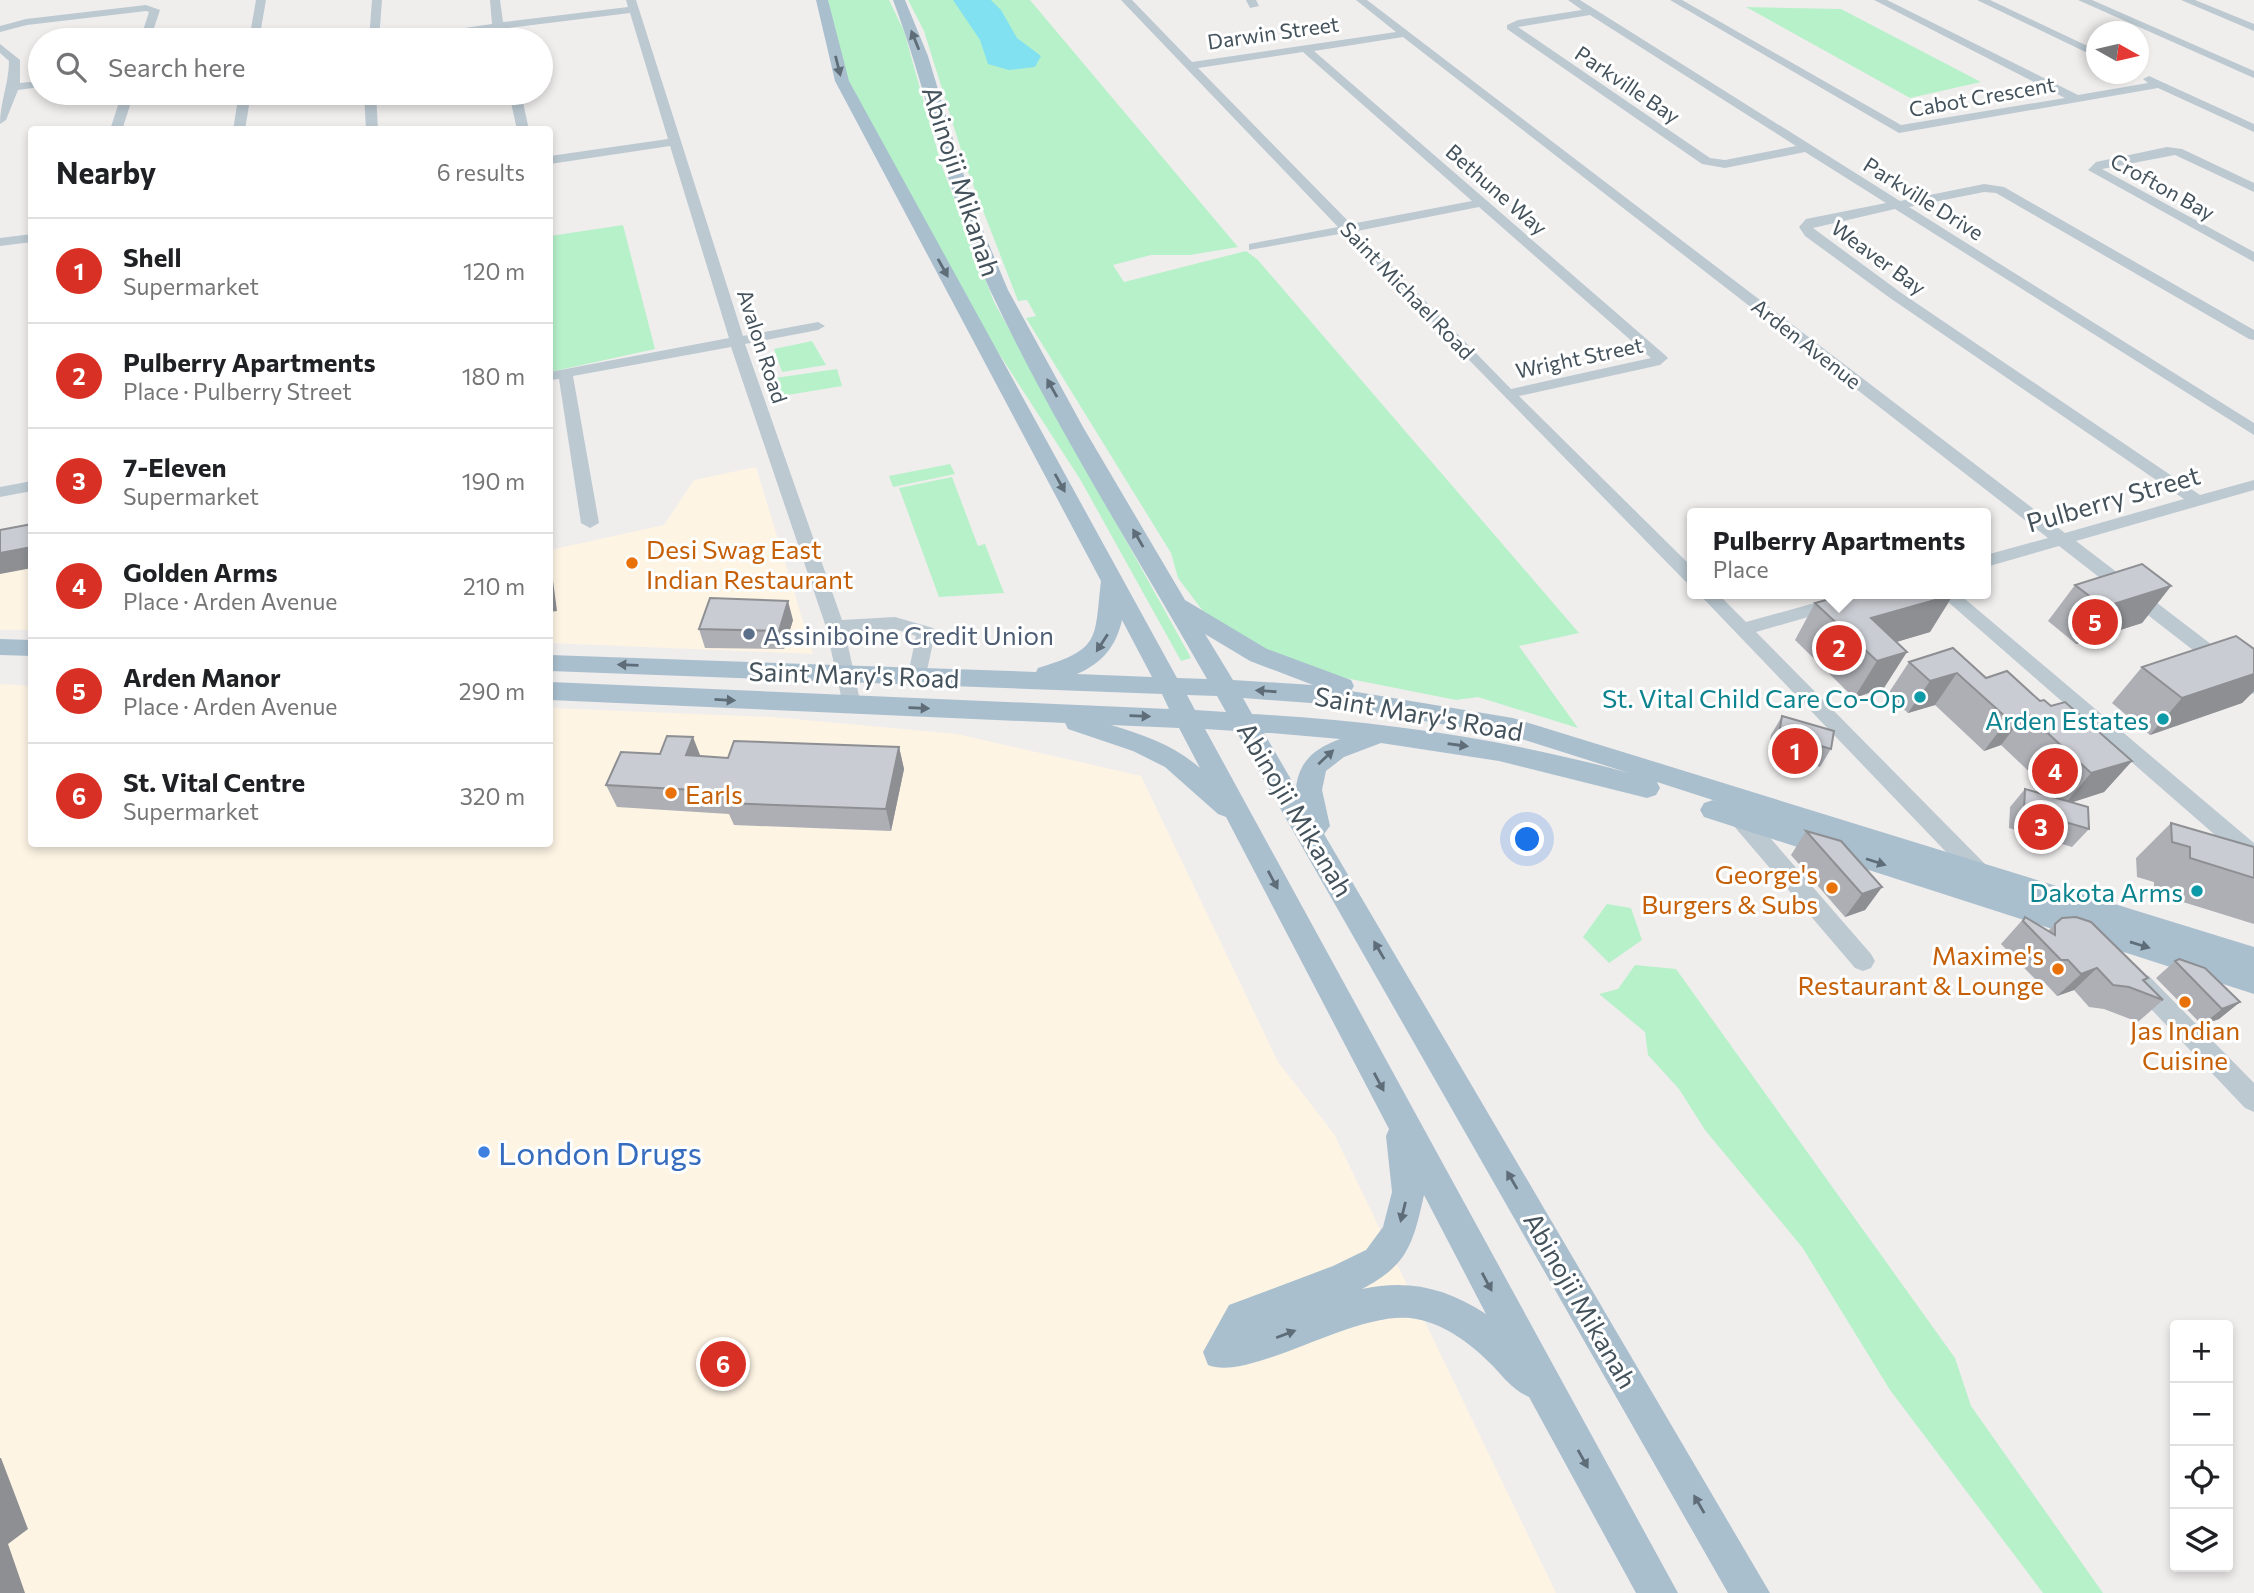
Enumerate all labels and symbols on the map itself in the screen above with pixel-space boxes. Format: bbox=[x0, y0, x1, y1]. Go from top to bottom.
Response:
street label: Darwin Street bbox=[1206, 10, 1340, 54]
north arrow bbox=[2086, 21, 2149, 84]
one-way arrow bbox=[910, 30, 921, 51]
street label: Parkville Bay bbox=[1571, 40, 1685, 128]
one-way arrow bbox=[833, 55, 844, 77]
street label: Cabot Crescent bbox=[1907, 71, 2057, 121]
street label: Abinojii Mikanah bbox=[917, 82, 1007, 280]
street label: Bethune Way bbox=[1441, 138, 1553, 240]
street label: Crofton Bay bbox=[2106, 147, 2220, 225]
street label: Parkville Drive bbox=[1859, 151, 1989, 245]
street label: Weaver Bay bbox=[1827, 214, 1931, 300]
street label: Saint Michael Road bbox=[1336, 216, 1480, 364]
one-way arrow bbox=[937, 258, 949, 277]
street label: Avalon Road bbox=[733, 286, 793, 406]
street label: Arden Avenue bbox=[1747, 293, 1867, 393]
street label: Wright Street bbox=[1513, 331, 1645, 383]
one-way arrow bbox=[1046, 377, 1058, 397]
street label: Pulberry Street bbox=[2023, 458, 2203, 538]
one-way arrow bbox=[1054, 473, 1066, 493]
one-way arrow bbox=[1132, 528, 1144, 547]
place label: Desi Swag East Indian Restaurant bbox=[646, 533, 853, 594]
marker: Desi Swag East Indian Restaurant bbox=[624, 555, 640, 571]
pin: 5 bbox=[2072, 596, 2118, 648]
place label: Assiniboine Credit Union bbox=[763, 619, 1054, 650]
pin: 2 bbox=[1816, 622, 1862, 674]
marker: Assiniboine Credit Union bbox=[741, 626, 757, 642]
one-way arrow bbox=[1096, 633, 1109, 652]
street label: Saint Mary's Road bbox=[748, 655, 960, 693]
one-way arrow bbox=[617, 660, 639, 671]
street label: Saint Mary's Road bbox=[1312, 679, 1526, 747]
place label: St. Vital Child Care Co-Op bbox=[1602, 682, 1906, 713]
one-way arrow bbox=[1255, 685, 1277, 696]
marker: St. Vital Child Care Co-Op bbox=[1912, 689, 1928, 705]
one-way arrow bbox=[714, 694, 736, 705]
one-way arrow bbox=[908, 703, 930, 714]
place label: Arden Estates bbox=[1985, 704, 2149, 735]
one-way arrow bbox=[1129, 711, 1151, 722]
marker: Arden Estates bbox=[2155, 711, 2171, 727]
street label: Abinojii Mikanah bbox=[1232, 716, 1360, 902]
pin: 1 bbox=[1772, 725, 1818, 777]
one-way arrow bbox=[1447, 740, 1469, 751]
pin: 4 bbox=[2032, 745, 2078, 797]
one-way arrow bbox=[1317, 749, 1334, 766]
place label: Earls bbox=[685, 778, 743, 809]
marker: Earls bbox=[663, 785, 679, 801]
pin: 3 bbox=[2018, 801, 2064, 853]
your location bbox=[1510, 822, 1544, 856]
one-way arrow bbox=[1866, 857, 1887, 867]
place label: George's Burgers & Subs bbox=[1641, 858, 1818, 919]
one-way arrow bbox=[1268, 870, 1279, 890]
place label: Dakota Arms bbox=[2029, 876, 2183, 907]
marker: George's Burgers & Subs bbox=[1824, 880, 1840, 896]
marker: Dakota Arms bbox=[2189, 883, 2205, 899]
place label: Maxime's Restaurant & Lounge bbox=[1797, 939, 2044, 1000]
one-way arrow bbox=[1373, 941, 1386, 960]
one-way arrow bbox=[2129, 941, 2150, 951]
marker: Maxime's Restaurant & Lounge bbox=[2050, 961, 2066, 977]
marker: Jas Indian Cuisine bbox=[2177, 994, 2193, 1010]
place label: Jas Indian Cuisine bbox=[2130, 1014, 2240, 1075]
one-way arrow bbox=[1373, 1072, 1385, 1092]
place label: London Drugs bbox=[498, 1132, 702, 1172]
marker: London Drugs bbox=[476, 1144, 492, 1160]
one-way arrow bbox=[1506, 1170, 1518, 1189]
one-way arrow bbox=[1397, 1202, 1408, 1224]
street label: Abinojii Mikanah bbox=[1518, 1206, 1644, 1394]
one-way arrow bbox=[1481, 1272, 1493, 1292]
one-way arrow bbox=[1276, 1328, 1297, 1339]
pin: 6 bbox=[700, 1338, 746, 1390]
one-way arrow bbox=[1577, 1449, 1589, 1468]
one-way arrow bbox=[1693, 1495, 1705, 1514]

